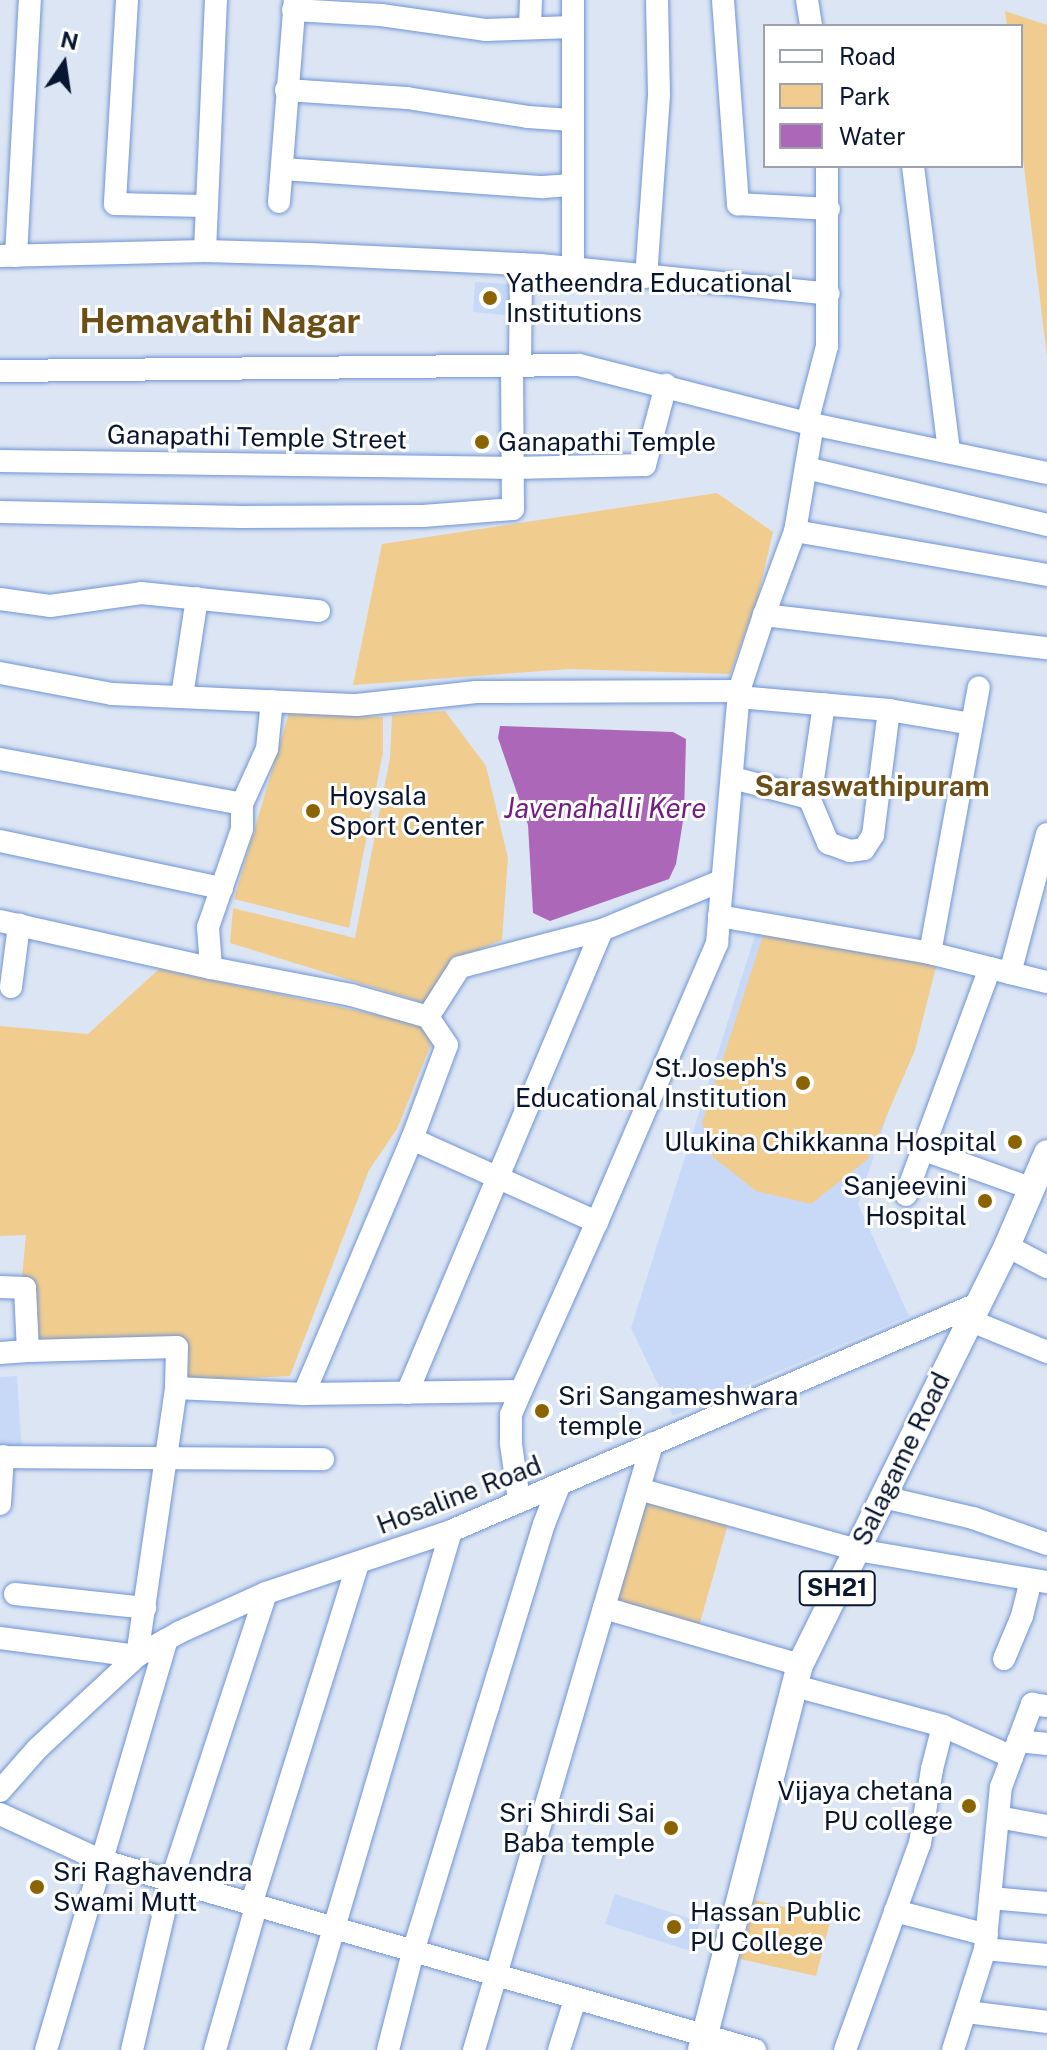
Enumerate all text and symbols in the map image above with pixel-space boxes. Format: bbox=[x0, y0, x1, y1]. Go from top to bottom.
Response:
north arrow bbox=[24, 24, 104, 104]
legend bbox=[763, 24, 1023, 168]
text: N bbox=[58, 26, 81, 55]
text: Road bbox=[839, 42, 896, 70]
text: Park bbox=[839, 82, 890, 110]
text: Water bbox=[839, 122, 906, 150]
place label: Yatheendra Educational Institutions bbox=[506, 267, 792, 328]
marker: Yatheendra Educational Institutions bbox=[481, 289, 499, 307]
district label: Hemavathi Nagar bbox=[80, 302, 360, 342]
street label: Ganapathi Temple Street bbox=[107, 419, 407, 455]
place label: Ganapathi Temple bbox=[498, 426, 716, 458]
marker: Ganapathi Temple bbox=[473, 433, 491, 451]
district label: Saraswathipuram bbox=[754, 769, 990, 803]
place label: Hoysala Sport Center bbox=[329, 780, 485, 842]
water label: Javenahalli Kere bbox=[504, 791, 706, 825]
marker: Hoysala Sport Center bbox=[304, 802, 322, 820]
place label: St.Joseph's Educational Institution bbox=[515, 1052, 787, 1114]
marker: St.Joseph's Educational Institution bbox=[794, 1074, 812, 1092]
place label: Ulukina Chikkanna Hospital bbox=[664, 1126, 997, 1158]
marker: Ulukina Chikkanna Hospital bbox=[1004, 1131, 1026, 1153]
place label: Sanjeevini Hospital bbox=[843, 1170, 967, 1232]
marker: Sanjeevini Hospital bbox=[974, 1190, 996, 1212]
street label: Salagame Road bbox=[846, 1367, 956, 1551]
place label: Sri Sangameshwara temple bbox=[558, 1380, 798, 1442]
marker: Sri Sangameshwara temple bbox=[533, 1402, 551, 1420]
street label: Hosaline Road bbox=[372, 1449, 546, 1541]
road number: SH21 bbox=[797, 1568, 877, 1608]
place label: Vijaya chetana PU college bbox=[777, 1775, 953, 1836]
place label: Sri Shirdi Sai Baba temple bbox=[499, 1797, 655, 1858]
marker: Vijaya chetana PU college bbox=[960, 1797, 978, 1815]
marker: Sri Shirdi Sai Baba temple bbox=[662, 1819, 680, 1837]
place label: Sri Raghavendra Swami Mutt bbox=[53, 1856, 252, 1918]
marker: Sri Raghavendra Swami Mutt bbox=[28, 1878, 46, 1896]
place label: Hassan Public PU College bbox=[690, 1896, 862, 1958]
marker: Hassan Public PU College bbox=[665, 1918, 683, 1936]

